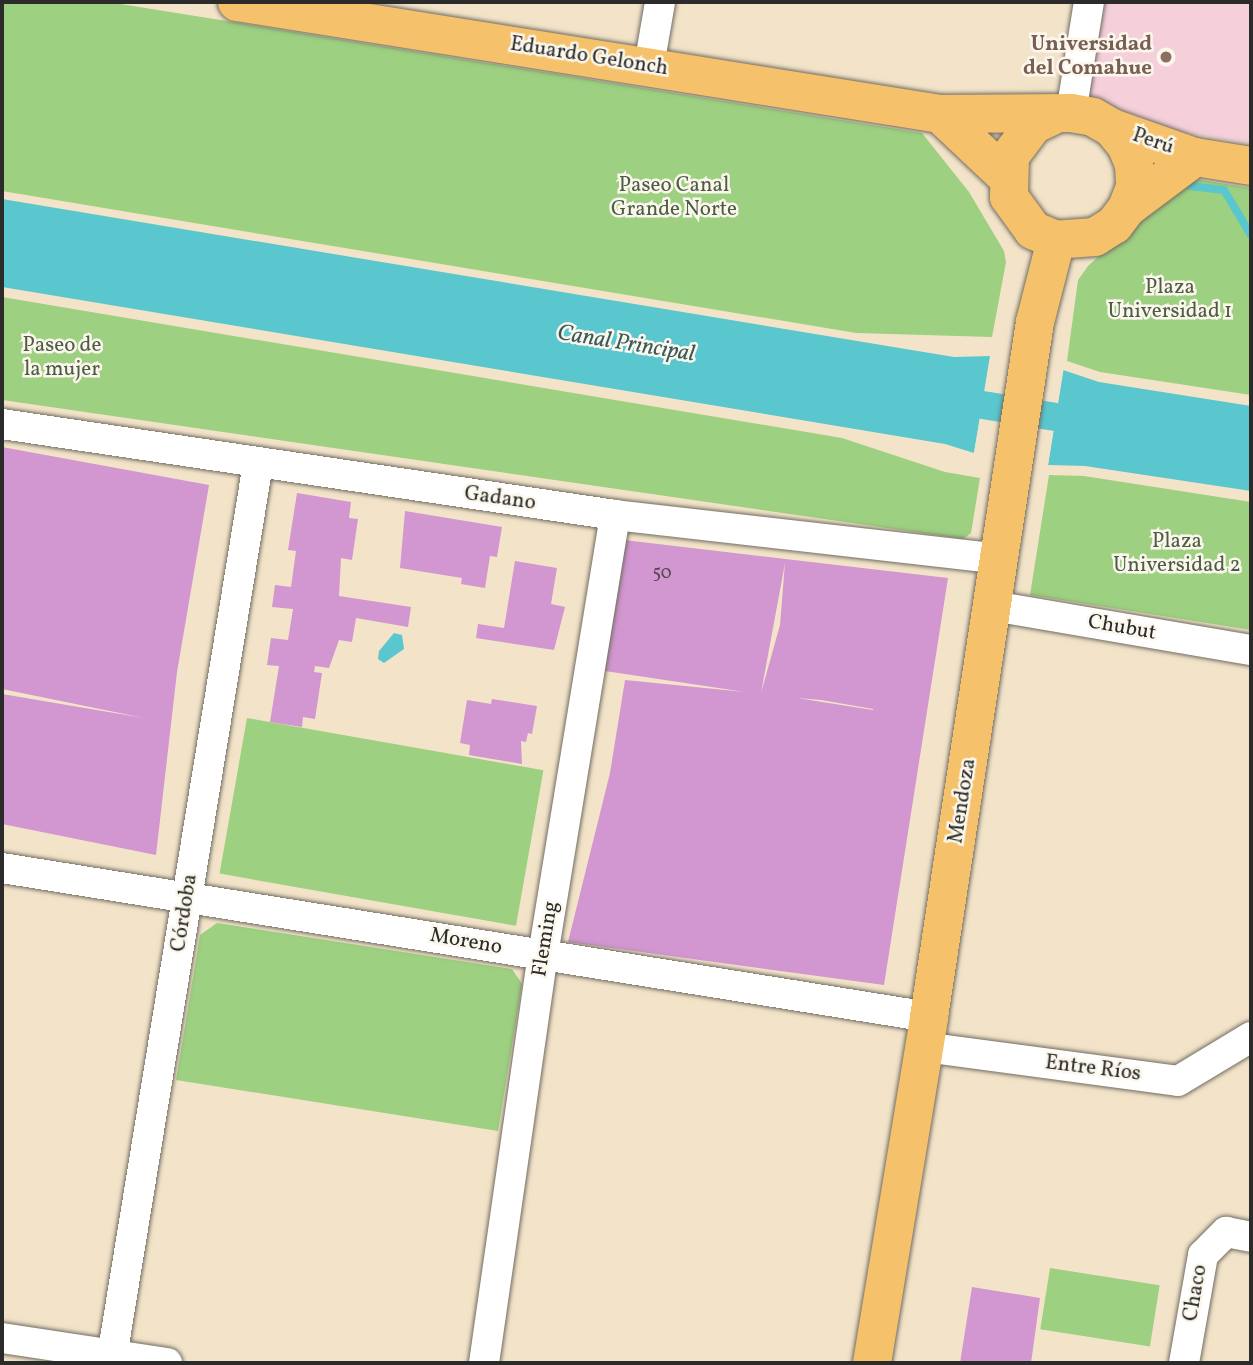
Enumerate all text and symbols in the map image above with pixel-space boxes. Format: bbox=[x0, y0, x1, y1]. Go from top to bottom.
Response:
street label: Eduardo Gelonch bbox=[508, 32, 670, 82]
place label: Universidad del Comahue bbox=[1023, 32, 1152, 82]
marker: Universidad del Comahue bbox=[1158, 49, 1174, 65]
street label: Perú bbox=[1129, 123, 1177, 161]
park label: Paseo Canal Grande Norte bbox=[611, 173, 737, 223]
park label: Plaza Universidad 1 bbox=[1108, 275, 1232, 325]
water label: Canal Principal bbox=[555, 320, 697, 368]
park label: Paseo de la mujer bbox=[23, 333, 101, 383]
street label: Gadano bbox=[463, 482, 537, 516]
park label: Plaza Universidad 2 bbox=[1113, 529, 1241, 579]
house number: 50 bbox=[652, 563, 672, 585]
street label: Chubut bbox=[1086, 610, 1158, 646]
street label: Mendoza bbox=[944, 757, 982, 845]
street label: Córdoba bbox=[166, 872, 204, 954]
street label: Fleming bbox=[528, 899, 564, 979]
street label: Moreno bbox=[428, 923, 504, 961]
street label: Entre Ríos bbox=[1044, 1051, 1142, 1087]
street label: Chaco bbox=[1179, 1263, 1213, 1323]

